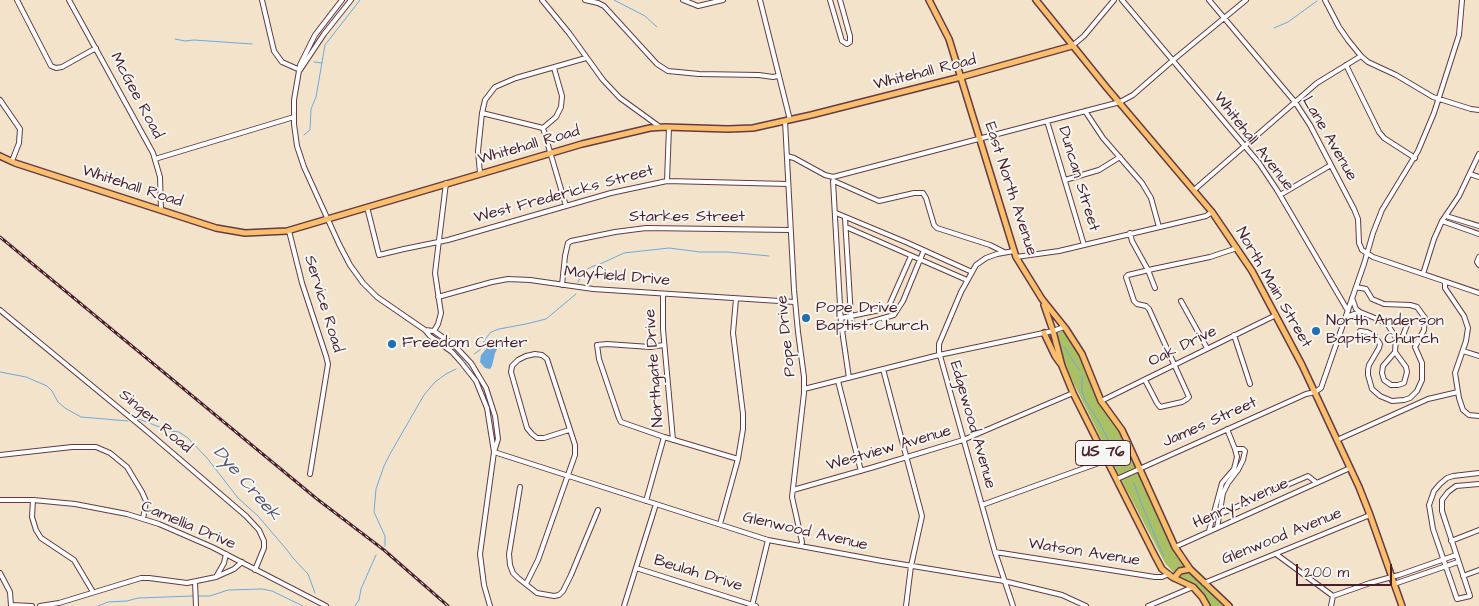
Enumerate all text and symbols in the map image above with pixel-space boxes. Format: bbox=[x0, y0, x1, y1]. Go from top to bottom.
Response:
street label: McGee Road bbox=[105, 50, 167, 142]
street label: Whitehall Road bbox=[872, 51, 978, 95]
street label: Whitehall Avenue bbox=[1208, 89, 1298, 195]
street label: Lane Avenue bbox=[1297, 93, 1361, 185]
street label: East North Avenue bbox=[979, 120, 1041, 258]
street label: Whitehall Road bbox=[476, 122, 582, 170]
street label: Duncan Street bbox=[1053, 124, 1103, 234]
street label: Whitehall Road bbox=[79, 162, 185, 212]
street label: West Fredericks Street bbox=[472, 162, 656, 228]
street label: Starkes Street bbox=[629, 208, 745, 228]
street label: North Main Street bbox=[1231, 224, 1315, 352]
street label: Service Road bbox=[299, 253, 347, 355]
street label: Mayfield Drive bbox=[563, 263, 671, 291]
street label: Pope Drive bbox=[773, 294, 801, 378]
place label: Pope Drive Baptist Church bbox=[816, 299, 928, 337]
street label: Northgate Drive bbox=[641, 308, 669, 428]
marker: Pope Drive Baptist Church bbox=[800, 312, 812, 324]
place label: North Anderson Baptist Church bbox=[1326, 312, 1444, 350]
street label: Oak Drive bbox=[1146, 322, 1220, 372]
marker: North Anderson Baptist Church bbox=[1310, 325, 1322, 337]
place label: Freedom Center bbox=[402, 334, 527, 354]
marker: Freedom Center bbox=[386, 338, 398, 350]
street label: Edgewood Avenue bbox=[945, 359, 999, 491]
street label: Singer Road bbox=[115, 386, 195, 458]
street label: James Street bbox=[1160, 394, 1260, 452]
street label: Westview Avenue bbox=[824, 422, 954, 476]
road number: US 76 bbox=[1076, 440, 1130, 466]
water label: Dye Creek bbox=[208, 442, 284, 526]
street label: Henry Avenue bbox=[1190, 474, 1292, 534]
street label: Camellia Drive bbox=[138, 497, 238, 555]
street label: Glenwood Avenue bbox=[1219, 504, 1345, 570]
street label: Glenwood Avenue bbox=[741, 508, 869, 556]
street label: Watson Avenue bbox=[1027, 535, 1141, 571]
street label: Beulah Drive bbox=[651, 551, 745, 597]
scale bar bbox=[1299, 554, 1395, 586]
text: 200 m bbox=[1304, 562, 1349, 583]

